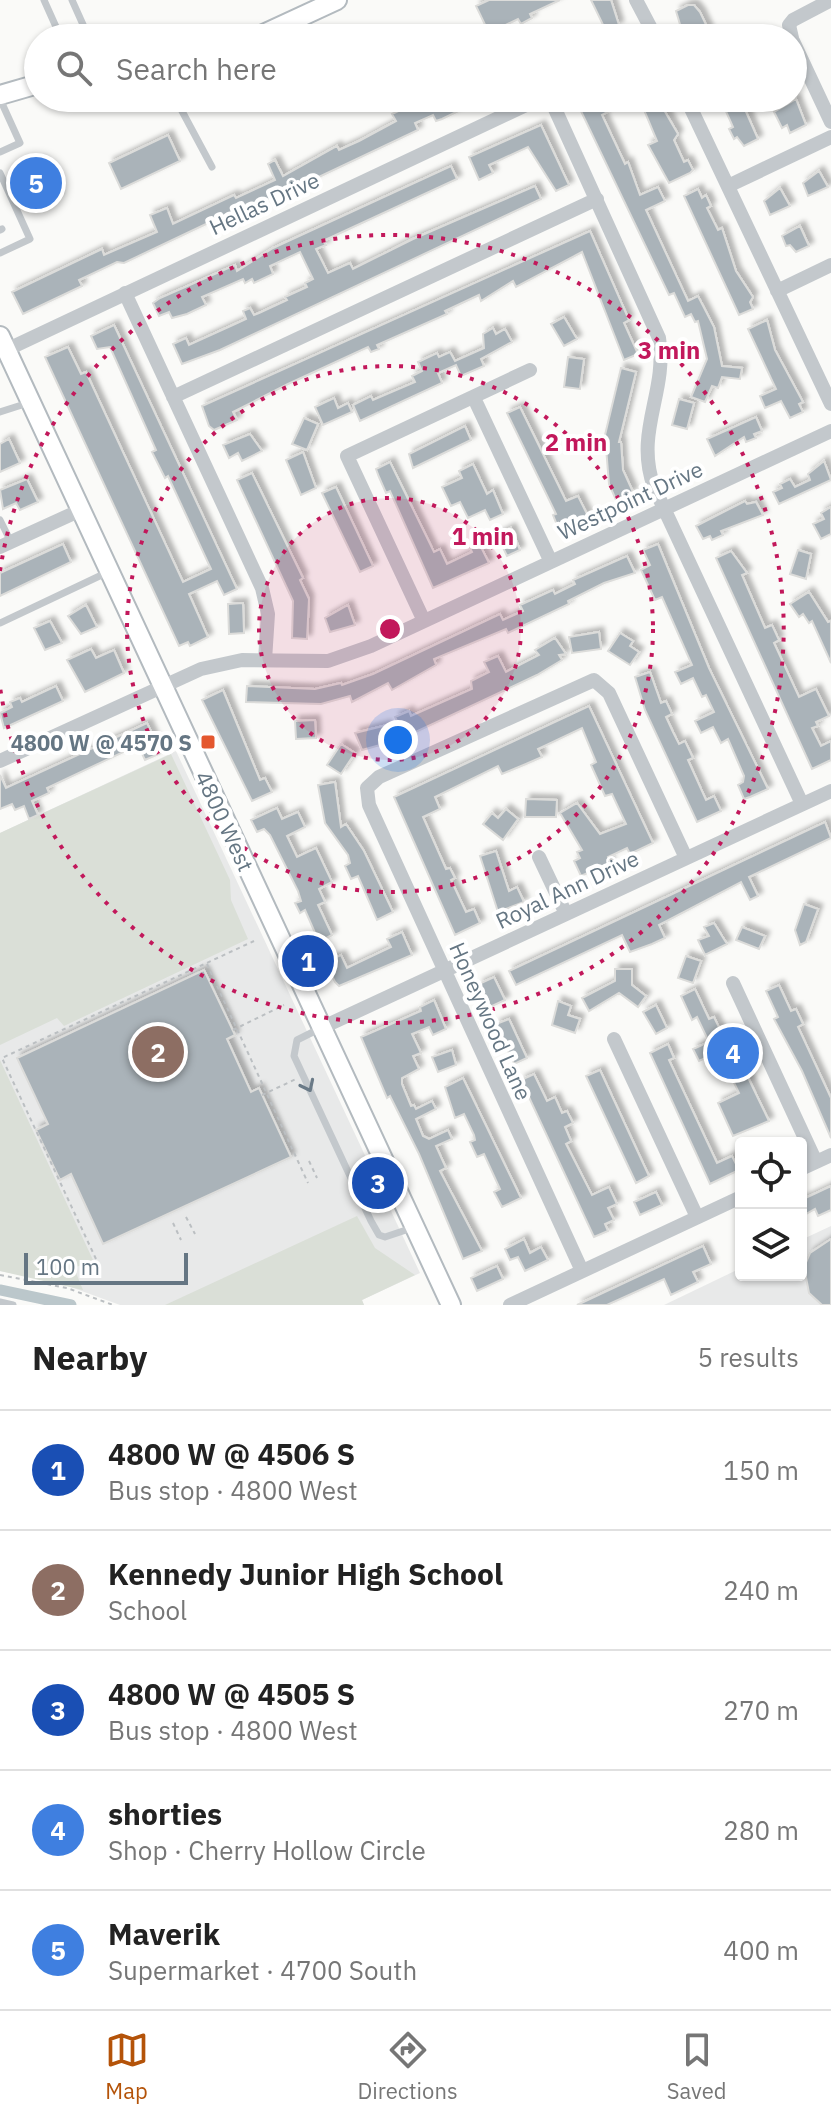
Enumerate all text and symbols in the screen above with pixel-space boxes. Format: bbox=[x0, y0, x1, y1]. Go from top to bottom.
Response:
search box bbox=[24, 24, 807, 112]
icon: search bbox=[52, 46, 96, 90]
text: Search here bbox=[116, 49, 277, 88]
pin: 5 bbox=[10, 153, 62, 213]
street label: Hellas Drive bbox=[204, 165, 324, 241]
text: 3 min bbox=[638, 334, 700, 366]
text: 2 min bbox=[545, 426, 607, 458]
street label: Westpoint Drive bbox=[553, 454, 707, 546]
text: 1 min bbox=[452, 520, 514, 552]
centre of rings bbox=[376, 615, 404, 643]
your location bbox=[378, 720, 418, 760]
place label: 4800 W @ 4570 S bbox=[11, 728, 192, 757]
marker: 4800 W @ 4570 S bbox=[199, 733, 217, 751]
street label: 4800 West bbox=[189, 766, 261, 876]
street label: Royal Ann Drive bbox=[491, 843, 643, 935]
pin: 1 bbox=[282, 931, 334, 991]
street label: Honeywood Lane bbox=[443, 937, 539, 1105]
pin: 2 bbox=[132, 1022, 184, 1082]
pin: 4 bbox=[707, 1023, 759, 1083]
one-way arrow bbox=[298, 1078, 314, 1093]
map controls bbox=[735, 1137, 807, 1281]
button: locate bbox=[735, 1137, 807, 1209]
pin: 3 bbox=[352, 1153, 404, 1213]
button: layers bbox=[735, 1209, 807, 1281]
scale bar bbox=[24, 1249, 188, 1285]
text: 100 m bbox=[36, 1252, 100, 1281]
text: Nearby bbox=[32, 1335, 147, 1379]
text: 5 results bbox=[697, 1340, 799, 1374]
text: 4800 W @ 4506 S bbox=[108, 1434, 355, 1473]
text: 1 bbox=[50, 1453, 66, 1487]
text: 150 m bbox=[723, 1453, 799, 1487]
text: Bus stop · 4800 West bbox=[108, 1473, 358, 1507]
text: Kennedy Junior High School bbox=[108, 1554, 503, 1593]
text: 2 bbox=[50, 1573, 66, 1607]
text: 240 m bbox=[723, 1573, 799, 1607]
text: School bbox=[108, 1593, 187, 1627]
text: 4800 W @ 4505 S bbox=[108, 1674, 355, 1713]
text: 3 bbox=[50, 1693, 66, 1727]
text: 270 m bbox=[723, 1693, 799, 1727]
text: Bus stop · 4800 West bbox=[108, 1713, 358, 1747]
text: shorties bbox=[108, 1794, 222, 1833]
text: 4 bbox=[50, 1813, 66, 1847]
text: 280 m bbox=[723, 1813, 799, 1847]
text: Shop · Cherry Hollow Circle bbox=[108, 1833, 426, 1867]
text: Maverik bbox=[108, 1914, 220, 1953]
text: 5 bbox=[50, 1933, 66, 1967]
text: 400 m bbox=[723, 1933, 799, 1967]
text: Supermarket · 4700 South bbox=[108, 1953, 417, 1987]
tab: Map bbox=[105, 2028, 149, 2105]
tab: Directions bbox=[358, 2028, 458, 2105]
tab: Saved bbox=[667, 2028, 726, 2105]

